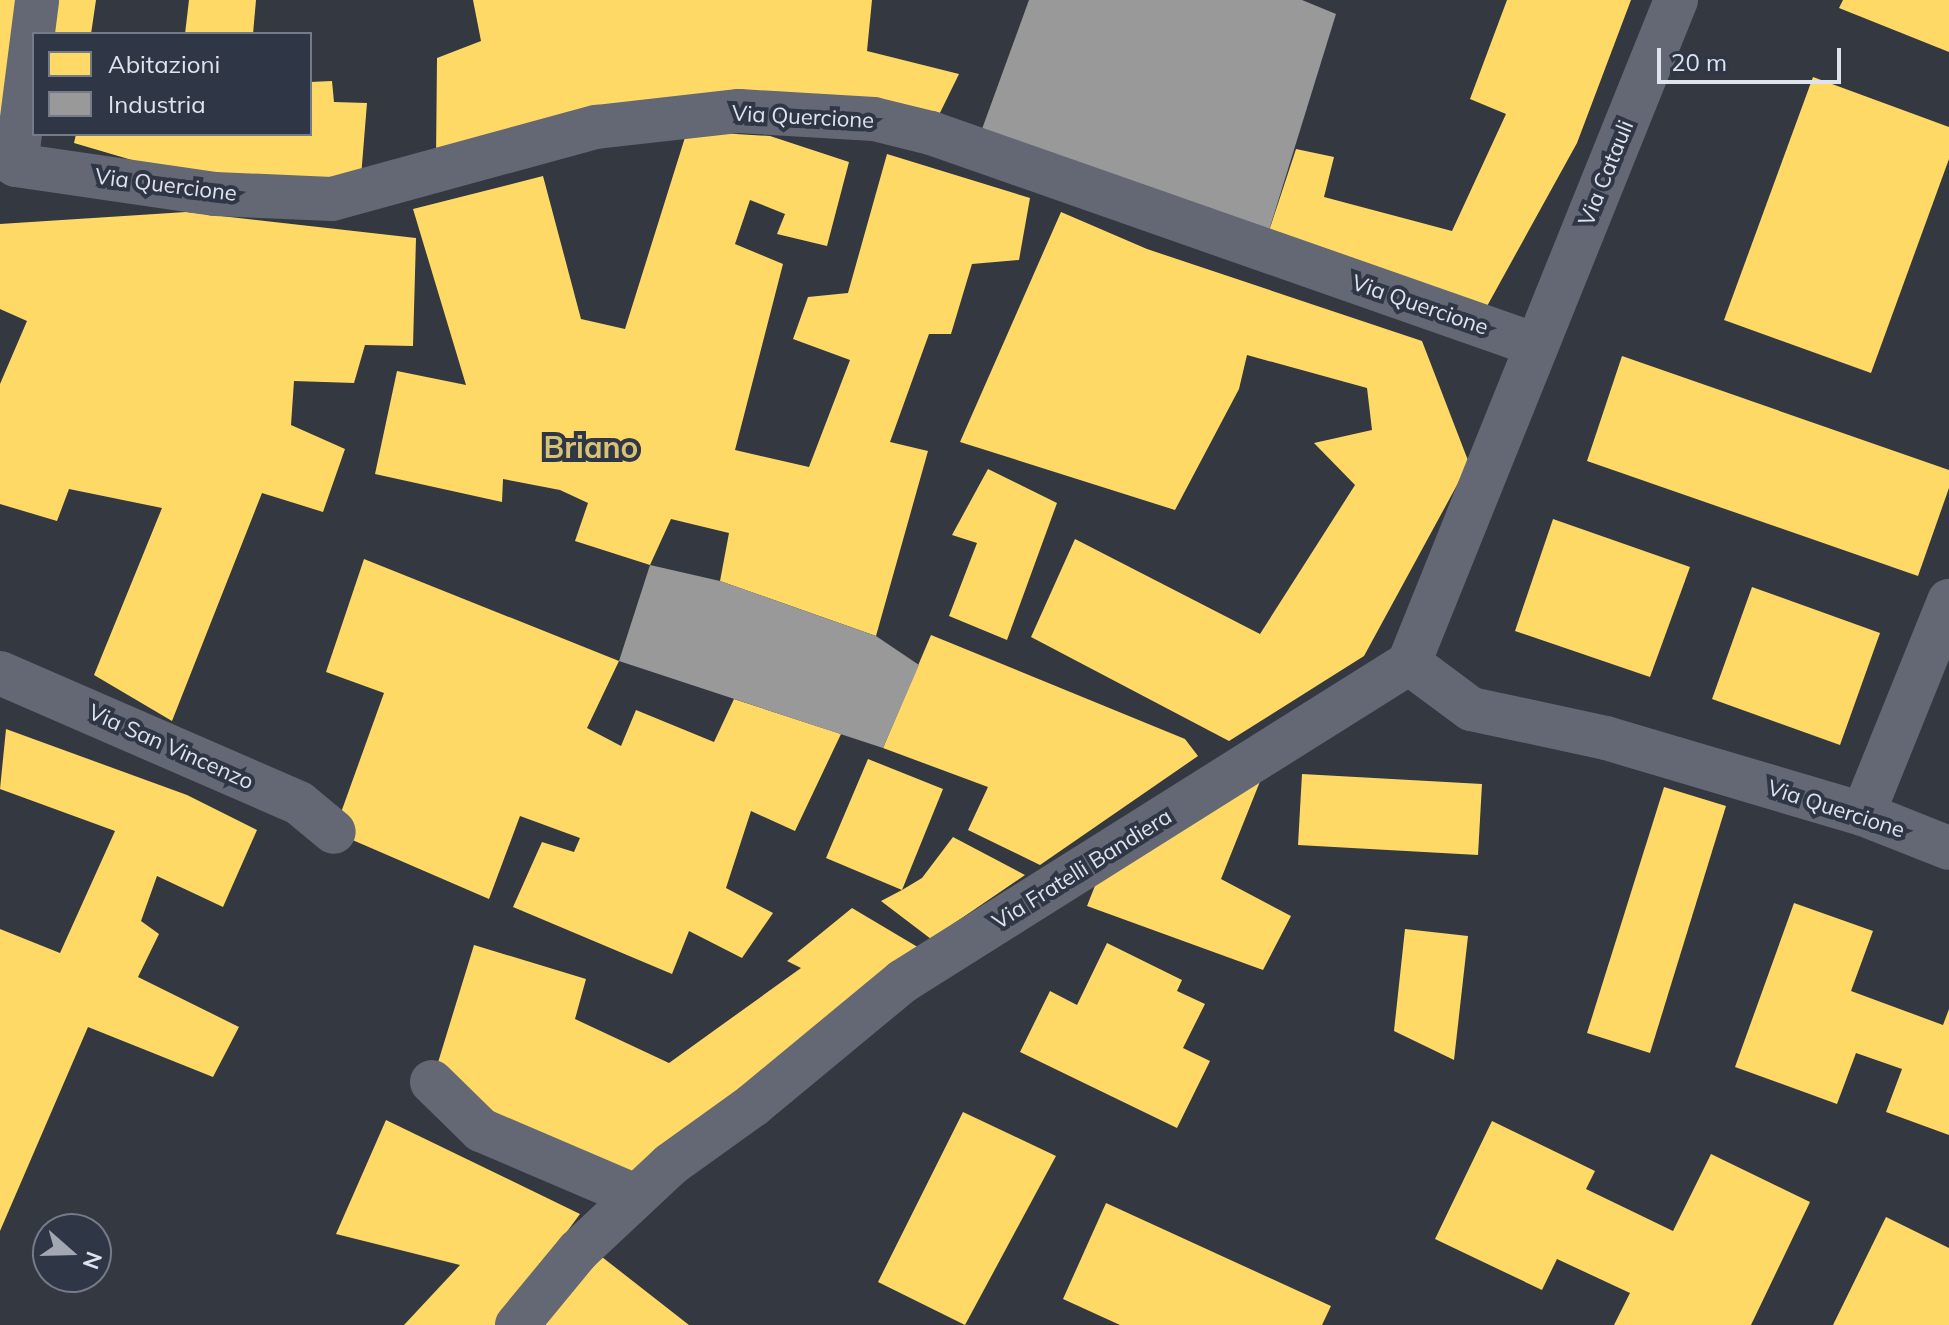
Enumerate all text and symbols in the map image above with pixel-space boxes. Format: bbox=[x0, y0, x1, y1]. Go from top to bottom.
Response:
legend bbox=[32, 32, 312, 136]
scale bar bbox=[1661, 32, 1845, 82]
text: 20 m bbox=[1671, 47, 1727, 77]
text: Abitazioni bbox=[108, 49, 220, 79]
text: Industria bbox=[108, 89, 206, 119]
street label: Via Quercione bbox=[731, 100, 875, 134]
street label: Via Catauli bbox=[1573, 116, 1639, 230]
street label: Via Quercione bbox=[94, 163, 238, 207]
street label: Via Quercione bbox=[1348, 269, 1492, 341]
district label: Briano bbox=[544, 429, 638, 465]
street label: Via San Vincenzo bbox=[84, 699, 258, 795]
street label: Via Quercione bbox=[1764, 774, 1908, 844]
street label: Via Fratelli Bandiera bbox=[988, 803, 1176, 935]
north arrow bbox=[32, 1213, 112, 1293]
text: N bbox=[77, 1248, 109, 1273]

